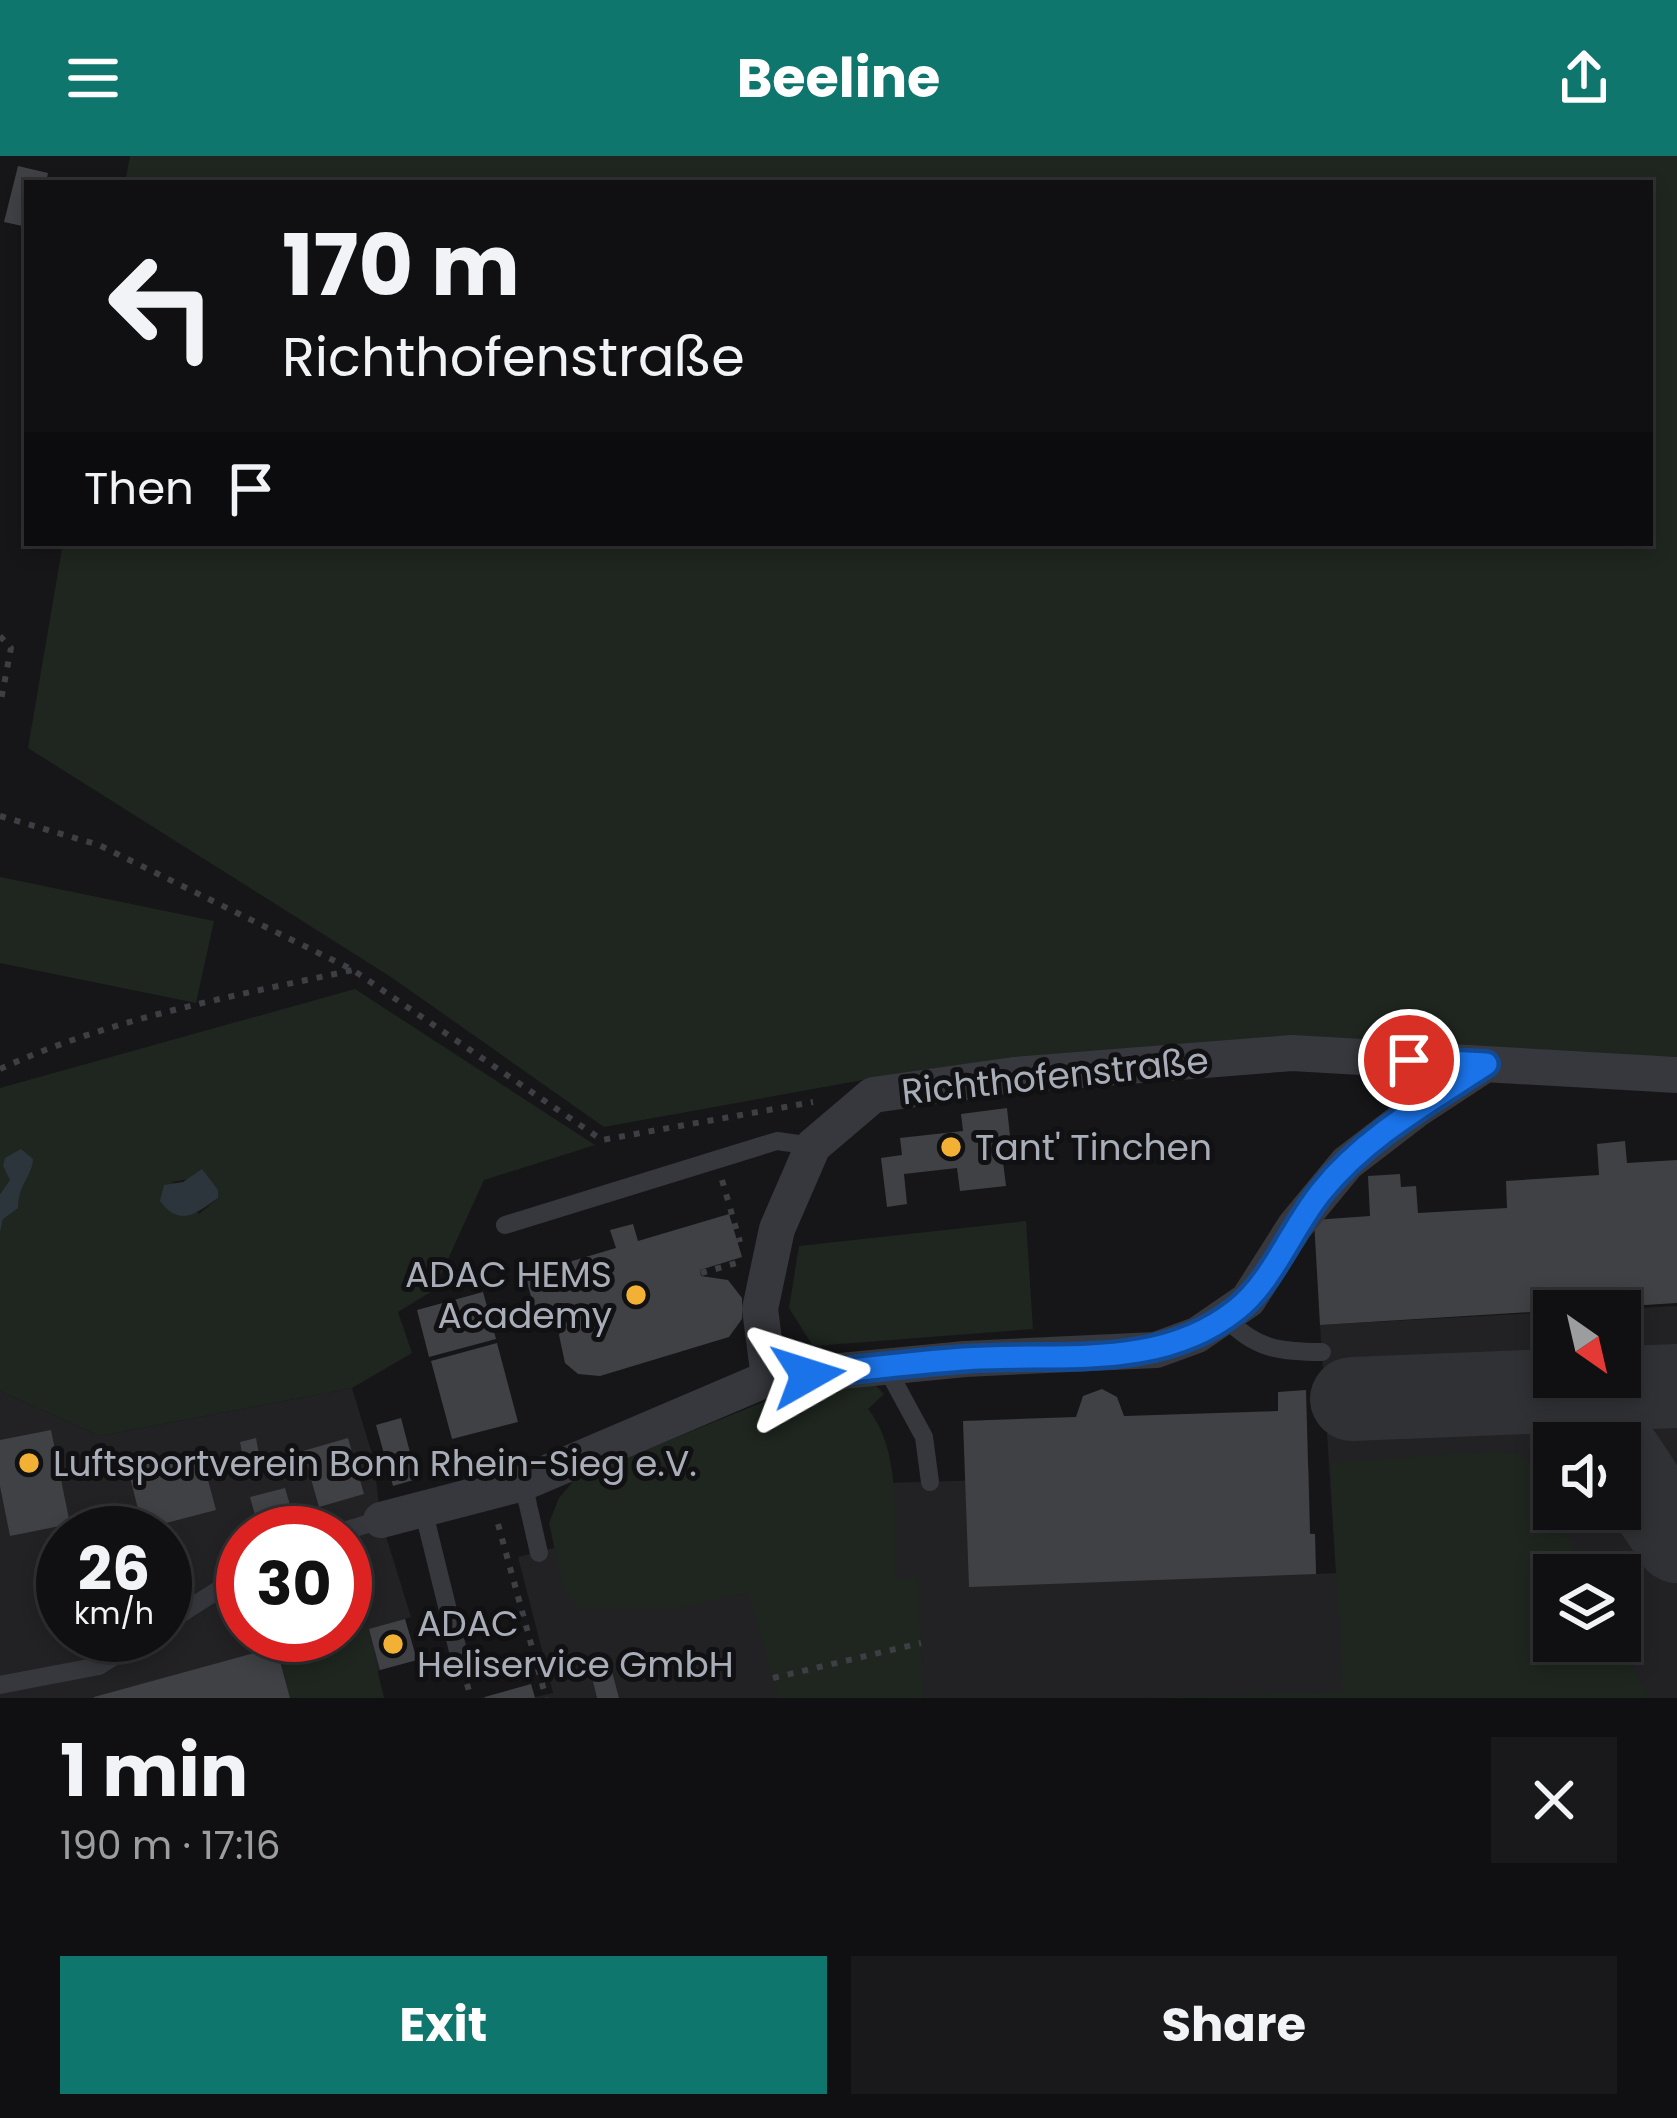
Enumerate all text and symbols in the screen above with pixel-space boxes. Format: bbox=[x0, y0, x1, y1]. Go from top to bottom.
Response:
text: Beeline bbox=[737, 40, 940, 116]
icon: menu bbox=[60, 45, 126, 111]
icon: share bbox=[1551, 45, 1617, 111]
text: 170 m bbox=[282, 207, 520, 324]
icon: left bbox=[84, 228, 240, 384]
text: Richthofenstraße bbox=[282, 319, 745, 395]
icon: arrive bbox=[218, 456, 284, 522]
text: Then bbox=[84, 457, 194, 520]
pin bbox=[1358, 1009, 1460, 1111]
icon: arrive bbox=[1376, 1027, 1442, 1093]
street label: Richthofenstraße bbox=[899, 1035, 1211, 1117]
place label: Tant' Tinchen bbox=[975, 1122, 1212, 1173]
marker: Tant' Tinchen bbox=[938, 1134, 964, 1160]
place label: ADAC HEMS Academy bbox=[405, 1249, 612, 1341]
marker: ADAC HEMS Academy bbox=[623, 1282, 649, 1308]
north arrow bbox=[1533, 1290, 1641, 1398]
map controls bbox=[1533, 1290, 1641, 1662]
position arrow bbox=[745, 1312, 871, 1438]
button: sound bbox=[1533, 1422, 1641, 1530]
place label: Luftsportverein Bonn Rhein-Sieg e.V. bbox=[53, 1438, 697, 1489]
marker: Luftsportverein Bonn Rhein-Sieg e.V. bbox=[16, 1450, 42, 1476]
speed limit sign: 30 bbox=[216, 1506, 372, 1662]
text: 26 bbox=[78, 1527, 150, 1611]
button: layers bbox=[1533, 1554, 1641, 1662]
text: km/h bbox=[74, 1592, 154, 1635]
place label: ADAC Heliservice GmbH bbox=[417, 1598, 734, 1690]
marker: ADAC Heliservice GmbH bbox=[380, 1631, 406, 1657]
text: 1 min bbox=[60, 1720, 248, 1821]
button: close bbox=[1491, 1737, 1617, 1863]
text: 190 m · 17:16 bbox=[60, 1818, 281, 1873]
button: Exit bbox=[60, 1956, 827, 2094]
button: Share bbox=[851, 1956, 1617, 2094]

